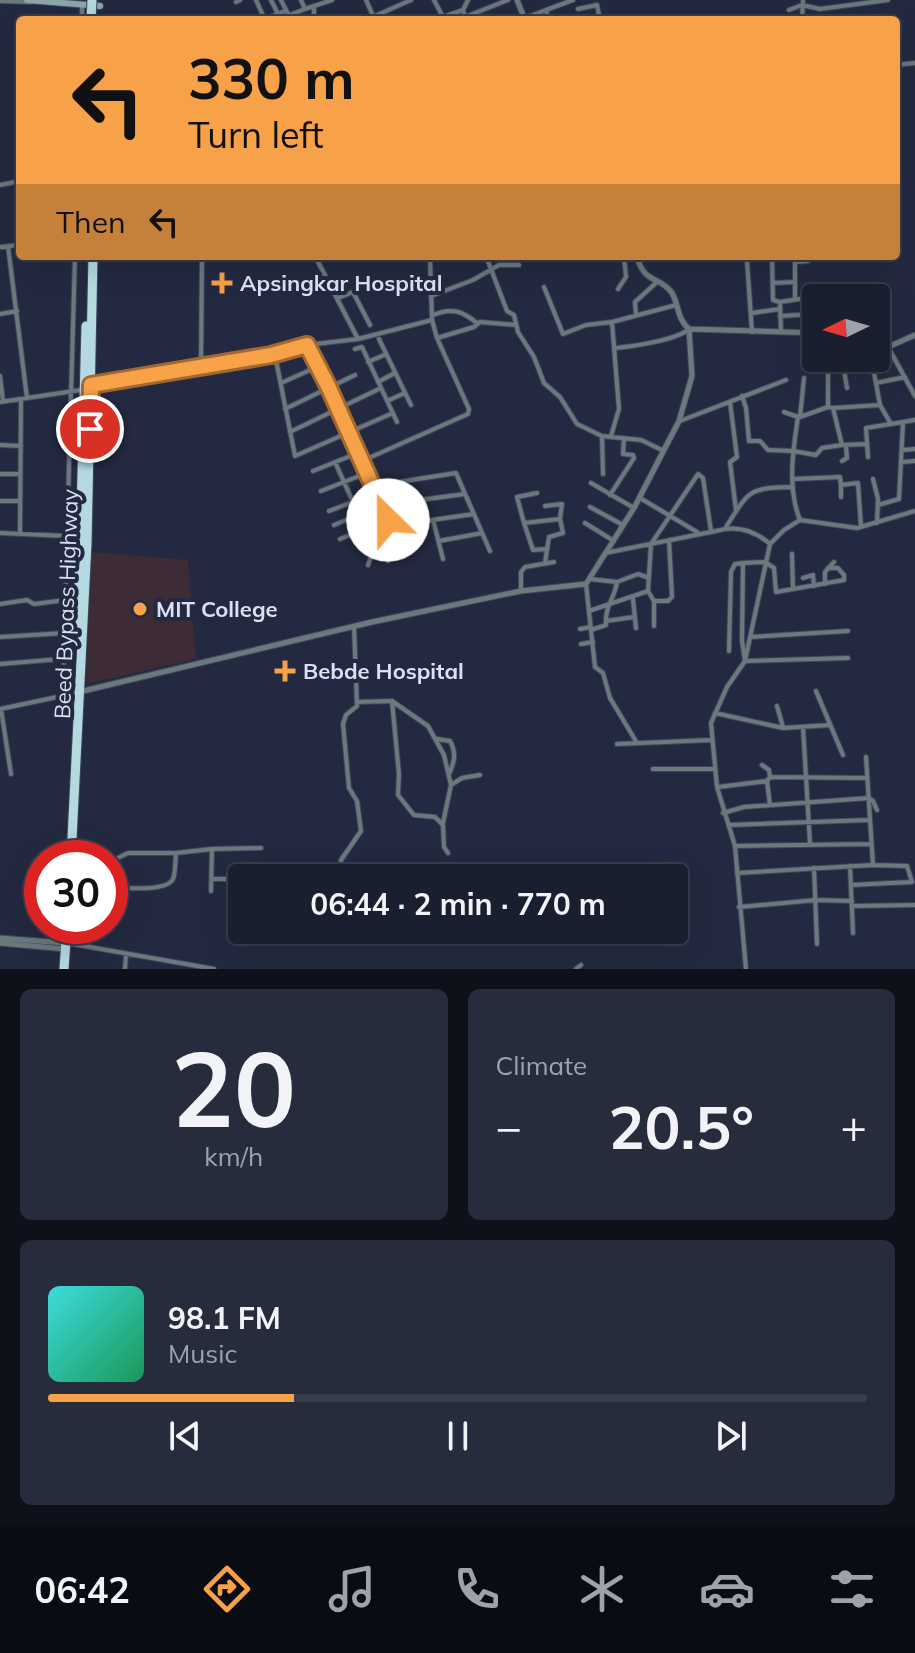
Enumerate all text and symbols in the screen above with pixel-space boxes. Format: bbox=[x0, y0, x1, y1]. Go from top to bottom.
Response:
text: 330 m bbox=[188, 43, 355, 113]
icon: left bbox=[56, 48, 160, 152]
text: Turn left bbox=[188, 112, 324, 157]
icon: left bbox=[142, 200, 186, 244]
text: Then bbox=[56, 203, 126, 241]
place label: Apsingkar Hospital bbox=[240, 269, 442, 297]
marker: Apsingkar Hospital bbox=[211, 272, 233, 294]
north arrow bbox=[802, 284, 890, 372]
map controls bbox=[802, 284, 890, 372]
pin bbox=[56, 395, 124, 463]
icon: arrive bbox=[68, 407, 112, 451]
position arrow bbox=[346, 478, 430, 562]
street label: Beed Bypass Highway bbox=[48, 488, 84, 720]
place label: MIT College bbox=[156, 595, 278, 623]
marker: MIT College bbox=[131, 600, 149, 618]
place label: Bebde Hospital bbox=[303, 657, 464, 685]
marker: Bebde Hospital bbox=[274, 660, 296, 682]
speed limit sign: 30 bbox=[24, 840, 128, 944]
text: 06:44 · 2 min · 770 m bbox=[310, 885, 606, 923]
text: 20 bbox=[171, 1022, 296, 1153]
text: Climate bbox=[496, 1049, 587, 1082]
text: 20.5° bbox=[608, 1089, 754, 1164]
text: − bbox=[496, 1099, 522, 1154]
text: + bbox=[841, 1099, 867, 1154]
text: km/h bbox=[204, 1140, 263, 1173]
text: 98.1 FM bbox=[168, 1299, 281, 1337]
text: Music bbox=[168, 1337, 237, 1370]
icon: previous bbox=[163, 1414, 207, 1458]
icon: pause bbox=[436, 1414, 480, 1458]
icon: next bbox=[709, 1414, 753, 1458]
icon: directions bbox=[199, 1561, 255, 1617]
icon: music bbox=[324, 1561, 380, 1617]
icon: phone bbox=[449, 1561, 505, 1617]
icon: climate bbox=[574, 1561, 630, 1617]
icon: car bbox=[699, 1561, 755, 1617]
icon: filters bbox=[824, 1561, 880, 1617]
text: 06:42 bbox=[35, 1567, 130, 1612]

